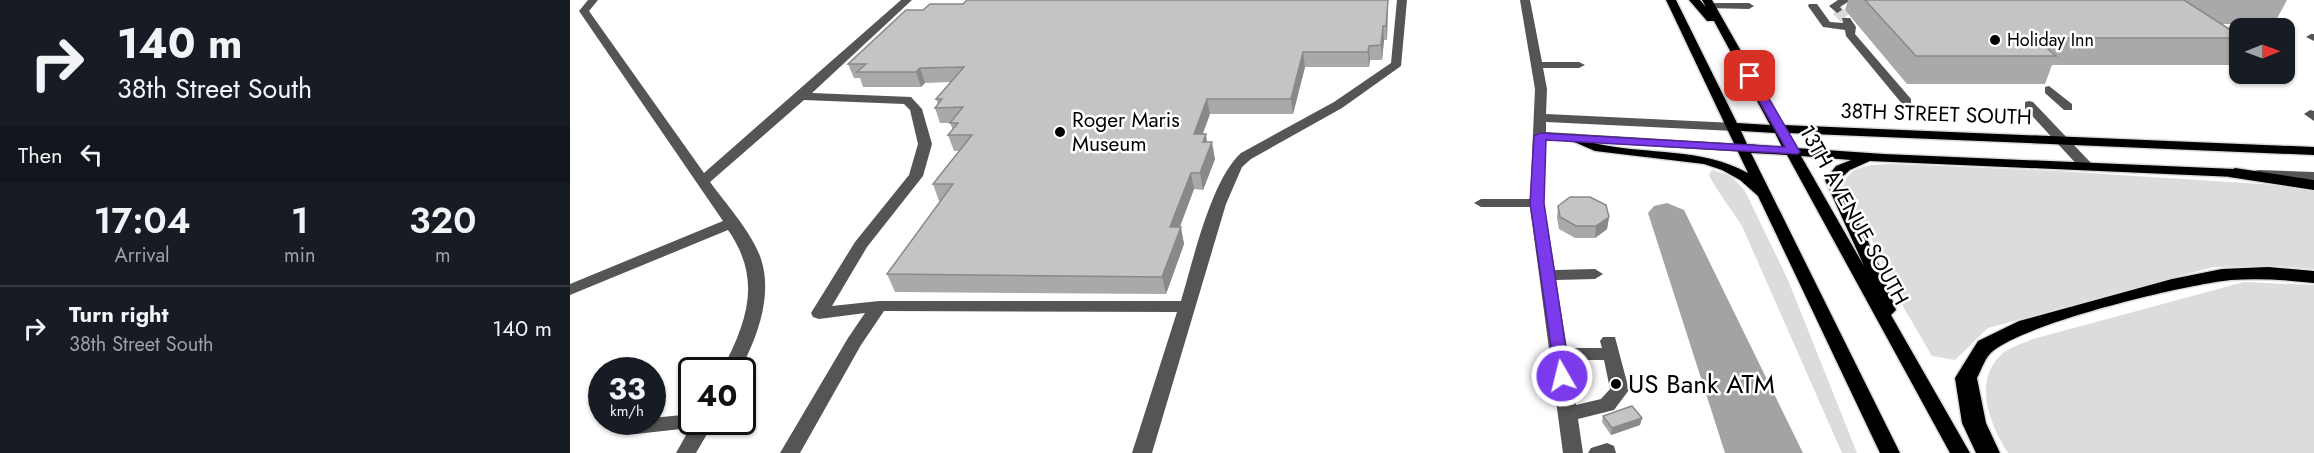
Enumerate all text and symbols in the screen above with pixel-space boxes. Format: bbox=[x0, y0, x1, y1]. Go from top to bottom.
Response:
text: 140 m bbox=[117, 13, 243, 74]
north arrow bbox=[2229, 18, 2295, 84]
map controls bbox=[2229, 18, 2295, 84]
icon: right bbox=[18, 24, 96, 102]
place label: Holiday Inn bbox=[2007, 27, 2094, 53]
marker: Holiday Inn bbox=[1988, 33, 2002, 47]
pin bbox=[1724, 50, 1775, 101]
icon: arrive bbox=[1733, 59, 1766, 92]
text: 38th Street South bbox=[117, 69, 312, 108]
street label: 38TH STREET SOUTH bbox=[1840, 96, 2032, 132]
place label: Roger Maris Museum bbox=[1072, 105, 1180, 159]
street label: 13TH AVENUE SOUTH bbox=[1792, 119, 1916, 311]
marker: Roger Maris Museum bbox=[1053, 125, 1067, 139]
icon: left bbox=[75, 138, 108, 171]
text: Then bbox=[18, 139, 63, 171]
text: 17:04 bbox=[94, 194, 190, 246]
text: 1 bbox=[291, 194, 309, 246]
text: 320 bbox=[409, 194, 476, 246]
text: Arrival bbox=[114, 241, 170, 270]
text: min bbox=[284, 241, 315, 270]
text: m bbox=[435, 241, 450, 270]
text: Turn right bbox=[69, 298, 169, 330]
icon: right bbox=[18, 312, 51, 345]
text: 140 m bbox=[492, 312, 552, 344]
text: 38th Street South bbox=[69, 330, 214, 359]
position arrow bbox=[1530, 344, 1594, 408]
speed limit sign: 40 bbox=[678, 357, 756, 435]
place label: US Bank ATM bbox=[1628, 365, 1775, 403]
text: 33 bbox=[608, 367, 646, 410]
marker: US Bank ATM bbox=[1609, 377, 1623, 391]
text: km/h bbox=[610, 400, 644, 422]

